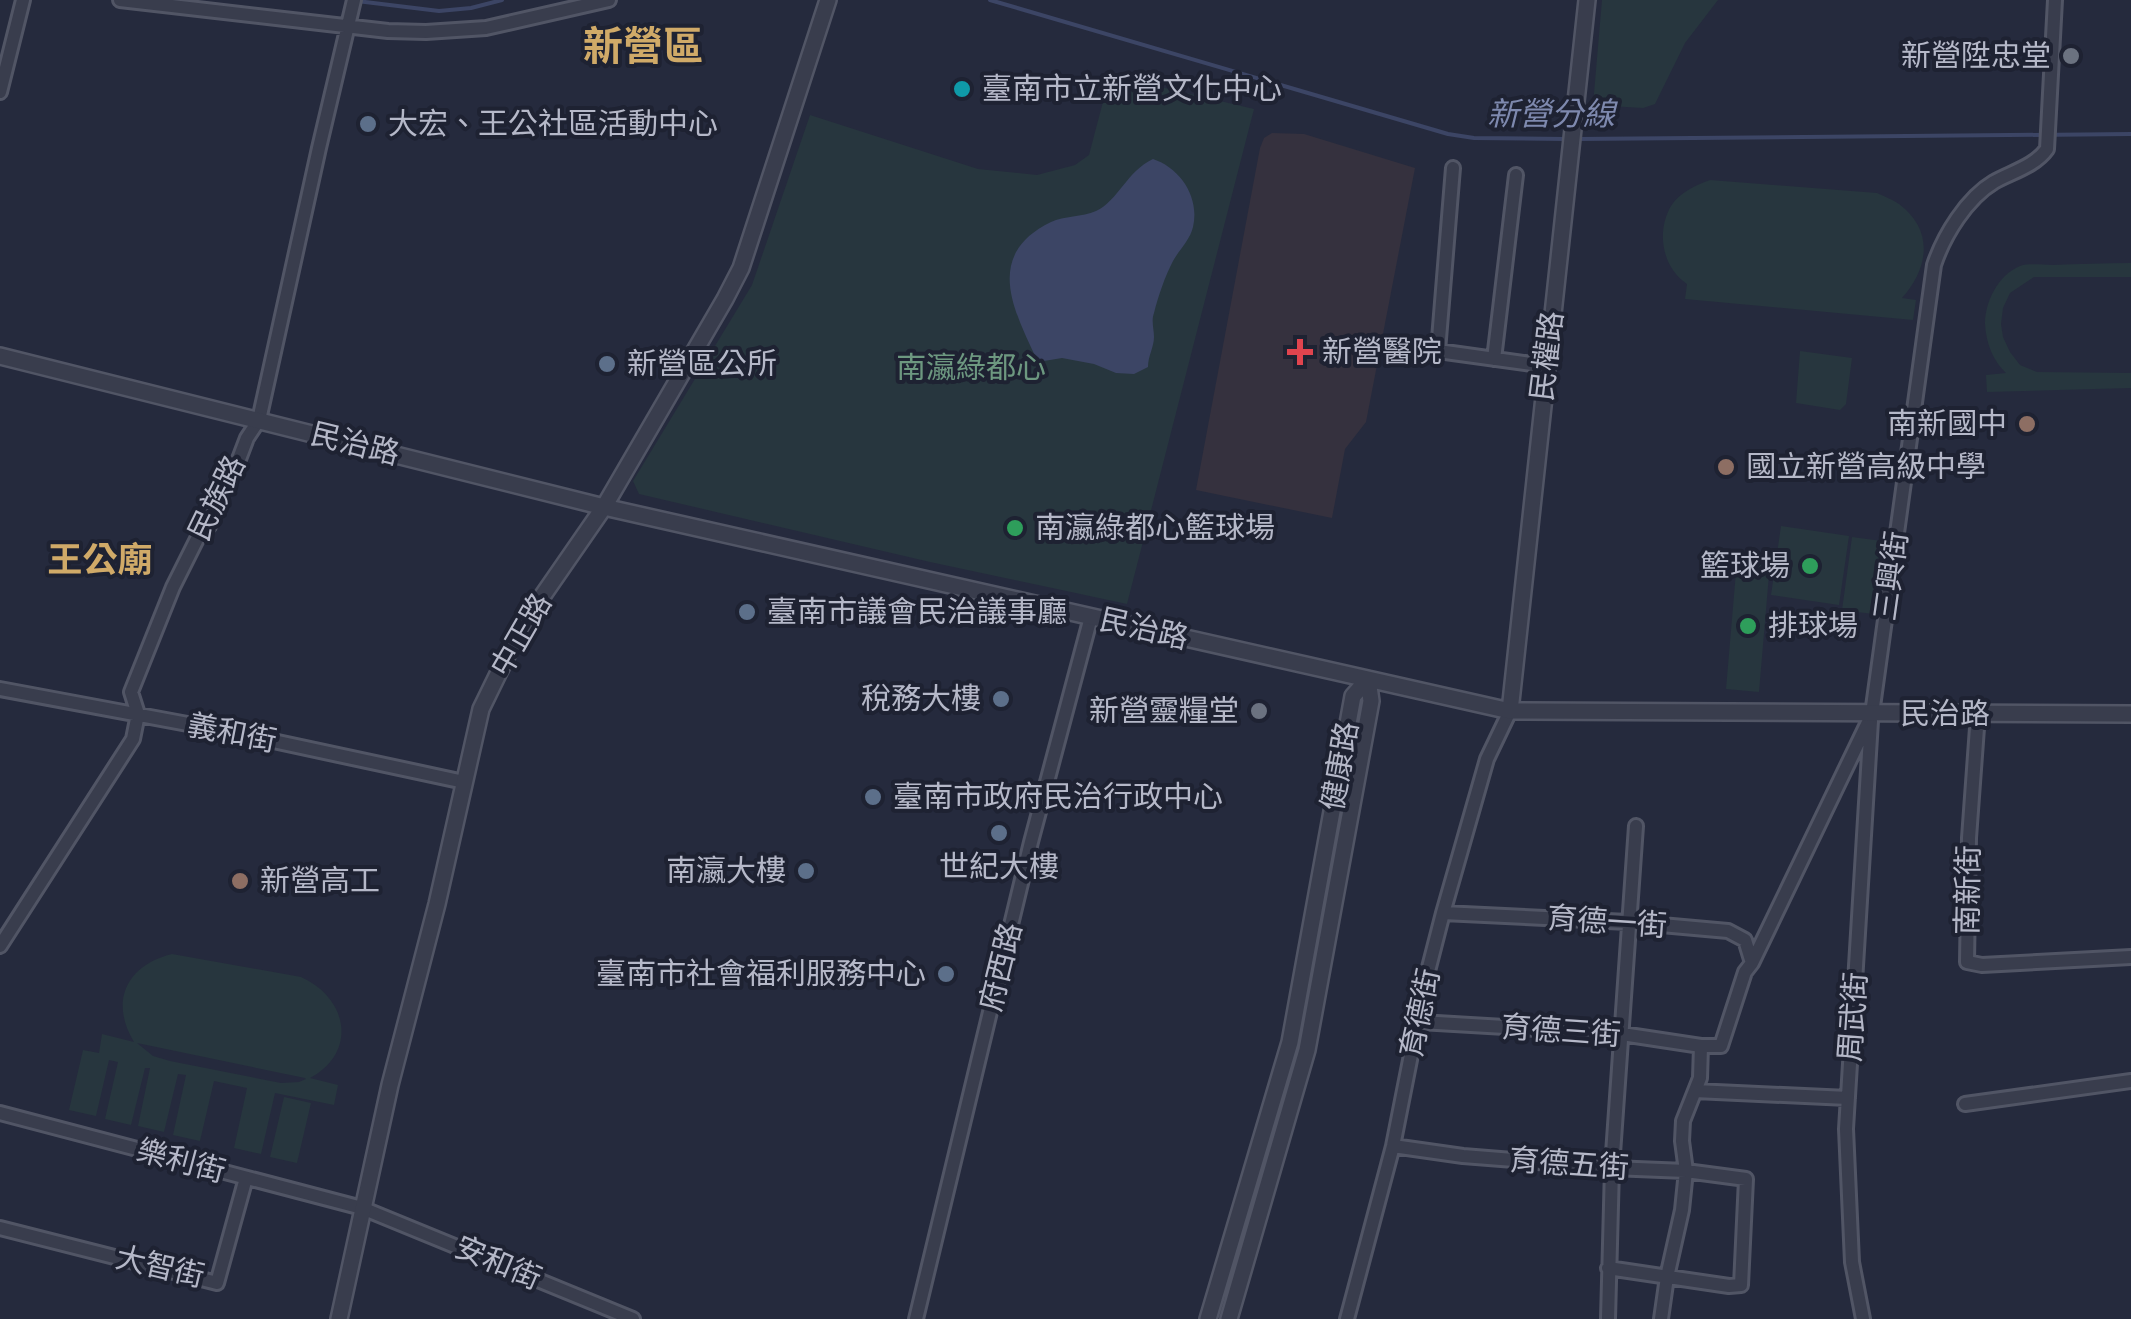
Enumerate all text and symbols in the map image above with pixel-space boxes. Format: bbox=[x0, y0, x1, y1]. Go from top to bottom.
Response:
district label: 新營區 bbox=[583, 24, 703, 68]
place label: 新營陞忠堂 bbox=[1901, 39, 2051, 72]
marker: 新營陞忠堂 bbox=[2060, 45, 2082, 67]
place label: 臺南市立新營文化中心 bbox=[982, 72, 1282, 105]
marker: 臺南市立新營文化中心 bbox=[951, 78, 973, 100]
water label: 新營分線 bbox=[1487, 96, 1618, 132]
place label: 大宏、王公社區活動中心 bbox=[388, 107, 718, 140]
marker: 大宏、王公社區活動中心 bbox=[357, 113, 379, 135]
street label: 民權路 bbox=[1525, 309, 1568, 403]
place label: 新營醫院 bbox=[1322, 335, 1442, 368]
marker: 新營醫院 bbox=[1287, 339, 1313, 365]
place label: 新營區公所 bbox=[627, 347, 777, 380]
park label: 南瀛綠都心 bbox=[896, 351, 1046, 384]
marker: 新營區公所 bbox=[596, 353, 618, 375]
place label: 南新國中 bbox=[1887, 407, 2007, 440]
marker: 南新國中 bbox=[2016, 413, 2038, 435]
street label: 民治路 bbox=[307, 417, 403, 470]
street label: 民族路 bbox=[182, 450, 251, 545]
place label: 國立新營高級中學 bbox=[1746, 450, 1986, 483]
marker: 國立新營高級中學 bbox=[1715, 456, 1737, 478]
place label: 南瀛綠都心籃球場 bbox=[1035, 511, 1275, 544]
marker: 南瀛綠都心籃球場 bbox=[1004, 517, 1026, 539]
street label: 三興街 bbox=[1868, 529, 1913, 623]
district label: 王公廟 bbox=[47, 540, 153, 579]
place label: 籃球場 bbox=[1700, 549, 1790, 582]
marker: 籃球場 bbox=[1799, 555, 1821, 577]
street label: 中正路 bbox=[484, 588, 557, 682]
place label: 臺南市議會民治議事廳 bbox=[767, 595, 1067, 628]
marker: 臺南市議會民治議事廳 bbox=[736, 601, 758, 623]
street label: 民治路 bbox=[1097, 602, 1192, 655]
place label: 排球場 bbox=[1768, 609, 1858, 642]
marker: 排球場 bbox=[1737, 615, 1759, 637]
place label: 稅務大樓 bbox=[861, 682, 981, 715]
marker: 稅務大樓 bbox=[990, 688, 1012, 710]
place label: 新營靈糧堂 bbox=[1089, 694, 1239, 727]
street label: 民治路 bbox=[1900, 697, 1990, 730]
marker: 新營靈糧堂 bbox=[1248, 700, 1270, 722]
street label: 義和街 bbox=[185, 708, 279, 757]
street label: 健康路 bbox=[1315, 719, 1364, 813]
place label: 臺南市政府民治行政中心 bbox=[893, 780, 1223, 813]
marker: 臺南市政府民治行政中心 bbox=[862, 786, 884, 808]
marker: 世紀大樓 bbox=[988, 822, 1010, 844]
street label: 南新街 bbox=[1950, 845, 1985, 935]
place label: 世紀大樓 bbox=[939, 850, 1059, 883]
place label: 南瀛大樓 bbox=[666, 854, 786, 887]
marker: 南瀛大樓 bbox=[795, 860, 817, 882]
place label: 新營高工 bbox=[260, 864, 380, 897]
marker: 新營高工 bbox=[229, 870, 251, 892]
street label: 育德一街 bbox=[1546, 901, 1668, 942]
street label: 府西路 bbox=[974, 919, 1027, 1015]
place label: 臺南市社會福利服務中心 bbox=[596, 957, 926, 990]
marker: 臺南市社會福利服務中心 bbox=[935, 963, 957, 985]
street label: 育德街 bbox=[1394, 965, 1445, 1060]
street label: 周武街 bbox=[1833, 971, 1872, 1063]
street label: 育德三街 bbox=[1500, 1010, 1622, 1051]
street label: 樂利街 bbox=[133, 1133, 229, 1188]
street label: 育德五街 bbox=[1508, 1143, 1630, 1184]
street label: 安和街 bbox=[450, 1230, 546, 1295]
street label: 大智街 bbox=[113, 1240, 208, 1293]

